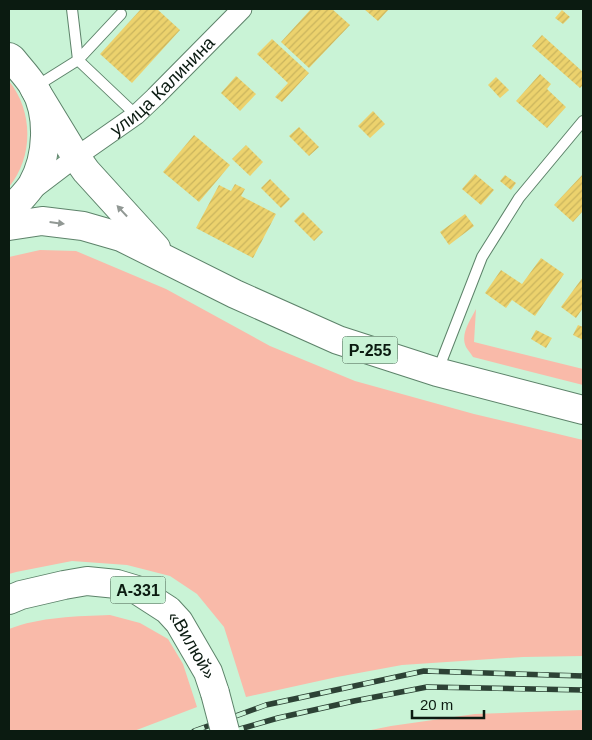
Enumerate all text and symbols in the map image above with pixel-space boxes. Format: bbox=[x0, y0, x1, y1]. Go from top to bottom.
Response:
street label: улица Калинина bbox=[107, 32, 219, 140]
one-way arrow bbox=[116, 206, 128, 218]
one-way arrow bbox=[49, 219, 65, 227]
road number: Р-255 bbox=[342, 336, 398, 364]
road number: А-331 bbox=[110, 576, 166, 604]
street label: «Вилюй» bbox=[164, 607, 220, 681]
scale bar bbox=[412, 688, 484, 720]
text: 20 m bbox=[420, 696, 453, 713]

